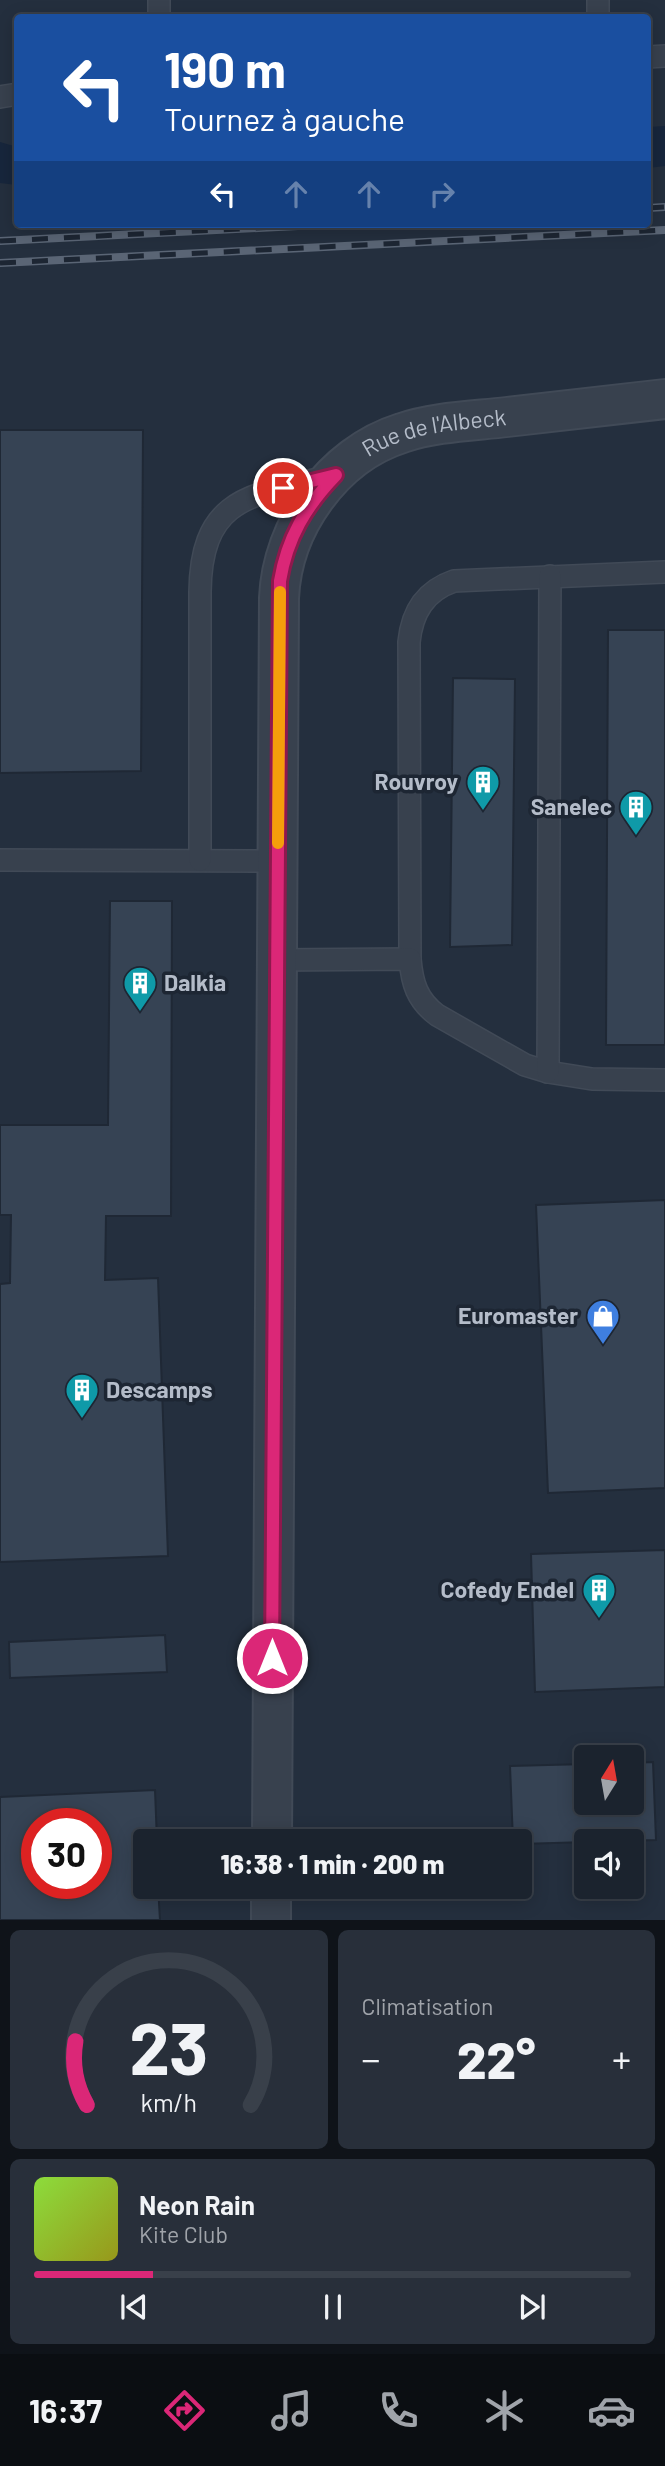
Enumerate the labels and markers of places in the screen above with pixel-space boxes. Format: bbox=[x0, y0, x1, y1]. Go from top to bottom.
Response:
pin bbox=[253, 458, 313, 518]
building icon: Rouvroy bbox=[464, 763, 502, 812]
place label: Rouvroy bbox=[374, 767, 458, 795]
building icon: Sanelec bbox=[617, 788, 655, 837]
place label: Sanelec bbox=[531, 792, 612, 820]
building icon: Dalkia bbox=[121, 964, 159, 1013]
place label: Dalkia bbox=[164, 968, 226, 996]
shop icon: Euromaster bbox=[584, 1297, 622, 1346]
place label: Euromaster bbox=[458, 1301, 578, 1329]
building icon: Descamps bbox=[63, 1371, 101, 1420]
place label: Descamps bbox=[106, 1375, 212, 1403]
building icon: Cofedy Endel bbox=[580, 1571, 618, 1620]
place label: Cofedy Endel bbox=[440, 1575, 574, 1603]

